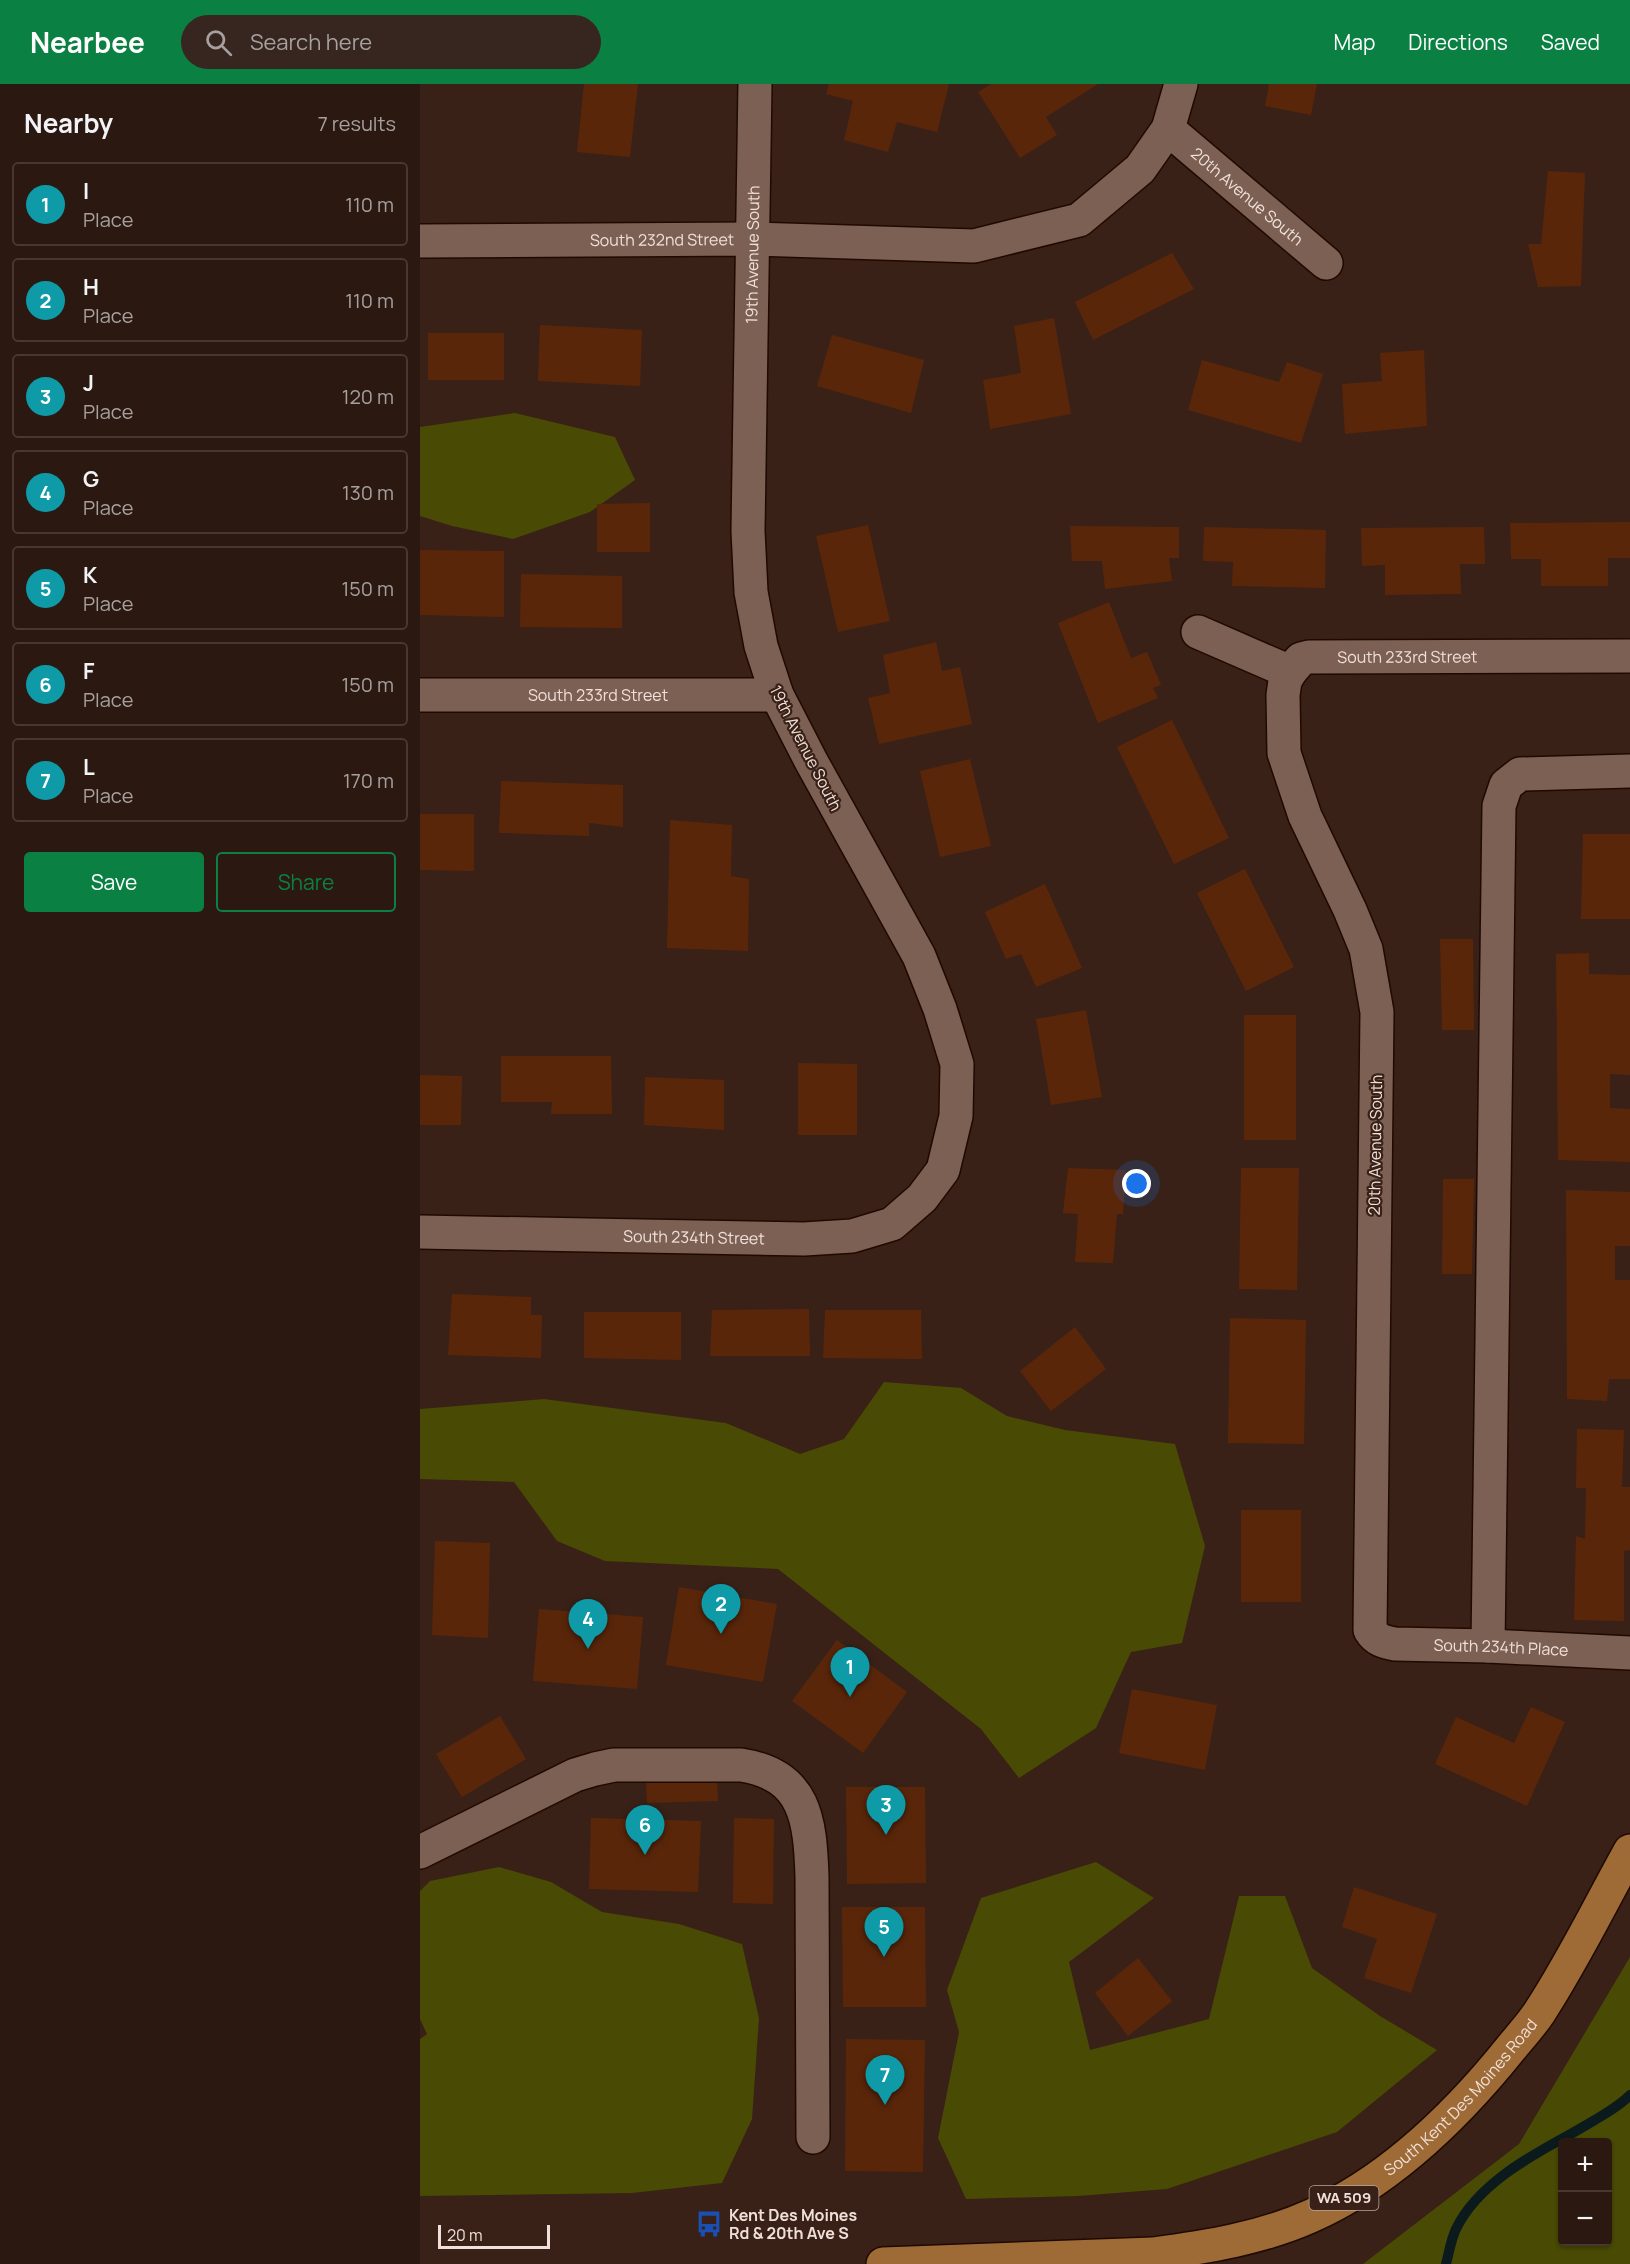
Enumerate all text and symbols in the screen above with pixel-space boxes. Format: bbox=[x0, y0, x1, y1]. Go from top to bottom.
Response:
search box bbox=[181, 15, 601, 69]
text: Nearbee bbox=[30, 23, 145, 61]
icon: search bbox=[202, 26, 235, 59]
text: Search here bbox=[250, 27, 372, 57]
text: Map bbox=[1334, 28, 1375, 56]
text: Directions bbox=[1408, 28, 1508, 56]
text: Saved bbox=[1541, 28, 1600, 56]
text: Nearby bbox=[24, 105, 113, 141]
text: 7 results bbox=[318, 110, 396, 137]
street label: 20th Avenue South bbox=[1186, 142, 1308, 250]
text: I bbox=[83, 176, 89, 206]
street label: 19th Avenue South bbox=[740, 185, 764, 324]
text: 1 bbox=[41, 191, 50, 218]
text: 110 m bbox=[345, 191, 394, 218]
text: Place bbox=[83, 206, 133, 233]
street label: South 232nd Street bbox=[590, 228, 734, 251]
text: H bbox=[83, 272, 99, 302]
text: 2 bbox=[40, 287, 51, 314]
text: 110 m bbox=[345, 287, 394, 314]
text: Place bbox=[83, 302, 133, 329]
text: J bbox=[83, 368, 94, 398]
text: 3 bbox=[40, 383, 51, 410]
text: 120 m bbox=[342, 383, 394, 410]
text: Place bbox=[83, 398, 133, 425]
text: G bbox=[83, 464, 99, 494]
text: 4 bbox=[39, 479, 52, 506]
text: 130 m bbox=[342, 479, 394, 506]
text: Place bbox=[83, 494, 133, 521]
text: K bbox=[83, 560, 97, 590]
text: 5 bbox=[40, 575, 51, 602]
text: 150 m bbox=[341, 575, 394, 602]
text: Place bbox=[83, 590, 133, 617]
street label: South 233rd Street bbox=[1337, 645, 1478, 668]
text: F bbox=[83, 656, 95, 686]
text: 6 bbox=[39, 671, 52, 698]
text: 150 m bbox=[341, 671, 394, 698]
street label: 19th Avenue South bbox=[765, 682, 847, 814]
street label: South 233rd Street bbox=[528, 684, 668, 706]
text: Place bbox=[83, 686, 133, 713]
text: L bbox=[83, 752, 95, 782]
text: 7 bbox=[40, 767, 51, 794]
text: 170 m bbox=[343, 767, 394, 794]
text: Place bbox=[83, 782, 133, 809]
button: Save bbox=[24, 852, 204, 912]
button: Share bbox=[216, 852, 396, 912]
street label: 20th Avenue South bbox=[1363, 1074, 1387, 1216]
your location bbox=[1122, 1169, 1151, 1198]
street label: South 234th Street bbox=[623, 1225, 765, 1249]
pin: 2 bbox=[702, 1584, 740, 1634]
pin: 4 bbox=[568, 1600, 608, 1649]
street label: South 234th Place bbox=[1433, 1634, 1569, 1661]
pin: 1 bbox=[830, 1648, 870, 1697]
pin: 3 bbox=[866, 1786, 906, 1835]
pin: 6 bbox=[626, 1806, 664, 1855]
pin: 5 bbox=[864, 1908, 904, 1957]
street label: South Kent Des Moines Road bbox=[1379, 2014, 1542, 2181]
pin: 7 bbox=[866, 2056, 904, 2105]
map controls bbox=[1558, 2138, 1612, 2246]
button: + bbox=[1558, 2138, 1612, 2192]
road number: WA 509 bbox=[1310, 2186, 1378, 2210]
button: − bbox=[1558, 2192, 1612, 2246]
place label: Kent Des Moines Rd & 20th Ave S bbox=[729, 2204, 858, 2244]
bus stop icon: Kent Des Moines Rd & 20th Ave S bbox=[694, 2209, 724, 2239]
scale bar bbox=[438, 2222, 550, 2250]
text: 20 m bbox=[447, 2224, 483, 2246]

